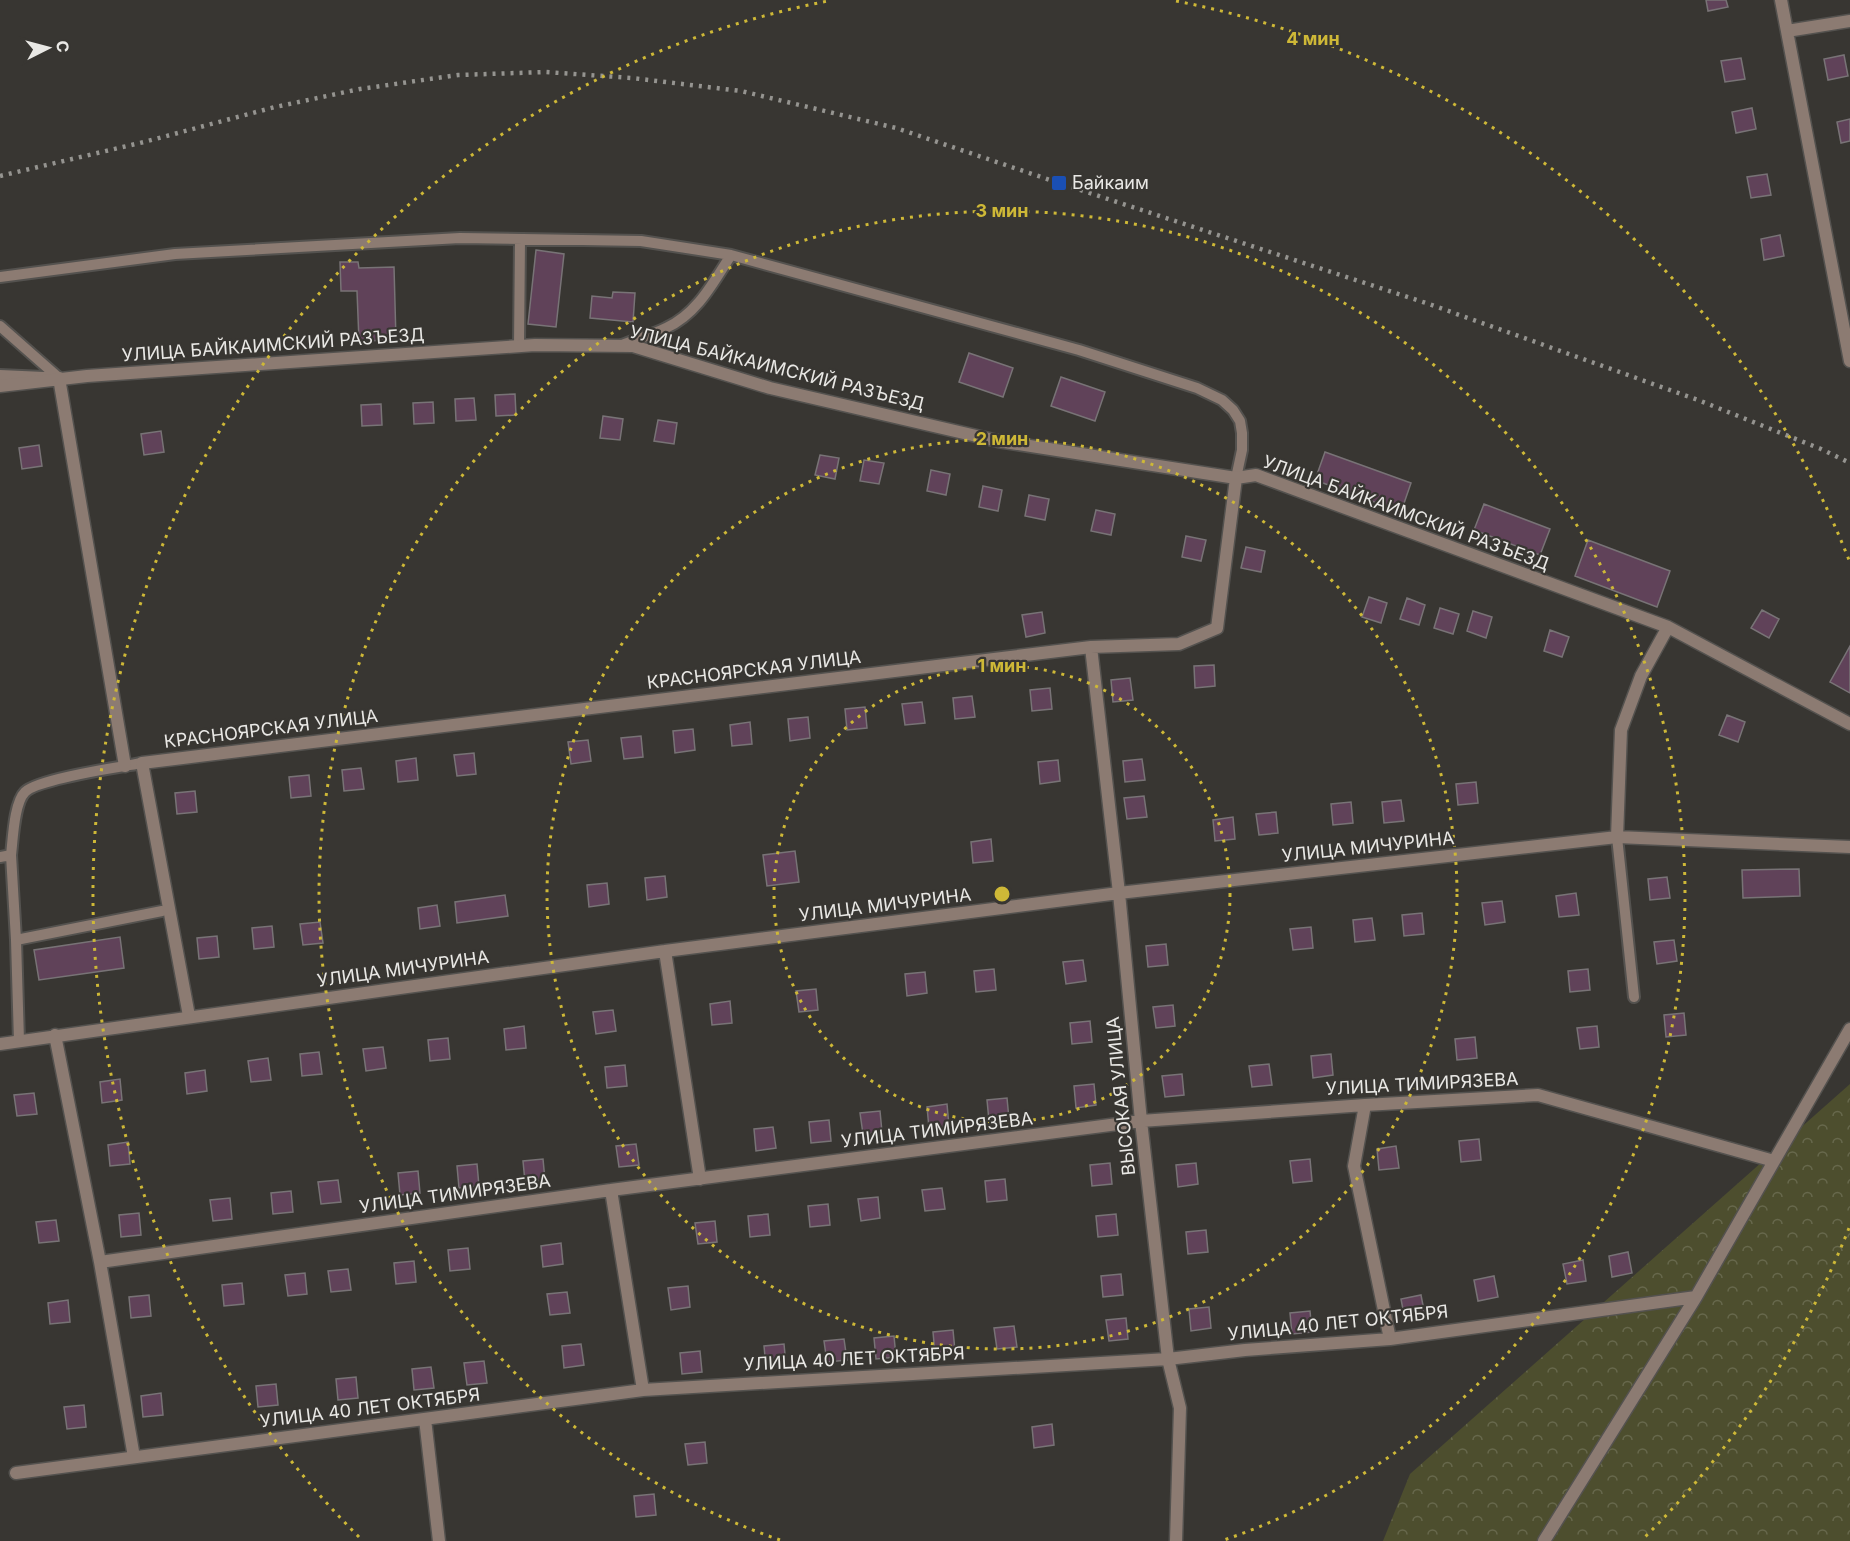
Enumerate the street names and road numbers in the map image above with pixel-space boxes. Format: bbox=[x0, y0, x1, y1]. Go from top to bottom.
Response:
street label: УЛИЦА БАЙКАИМСКИЙ РАЗЪЕЗД bbox=[627, 320, 927, 414]
street label: УЛИЦА БАЙКАИМСКИЙ РАЗЪЕЗД bbox=[121, 322, 425, 366]
street label: УЛИЦА БАЙКАИМСКИЙ РАЗЪЕЗД bbox=[1260, 450, 1553, 574]
street label: КРАСНОЯРСКАЯ УЛИЦА bbox=[646, 646, 862, 693]
street label: КРАСНОЯРСКАЯ УЛИЦА bbox=[163, 705, 379, 752]
street label: УЛИЦА МИЧУРИНА bbox=[1281, 827, 1455, 866]
street label: УЛИЦА МИЧУРИНА bbox=[798, 884, 972, 925]
street label: УЛИЦА МИЧУРИНА bbox=[316, 946, 490, 991]
street label: ВЫСОКАЯ УЛИЦА bbox=[1102, 1016, 1139, 1176]
street label: УЛИЦА ТИМИРЯЗЕВА bbox=[1325, 1068, 1519, 1099]
street label: УЛИЦА ТИМИРЯЗЕВА bbox=[840, 1107, 1034, 1152]
street label: УЛИЦА ТИМИРЯЗЕВА bbox=[358, 1170, 552, 1217]
street label: УЛИЦА 40 ЛЕТ ОКТЯБРЯ bbox=[1227, 1300, 1449, 1345]
street label: УЛИЦА 40 ЛЕТ ОКТЯБРЯ bbox=[743, 1342, 965, 1375]
street label: УЛИЦА 40 ЛЕТ ОКТЯБРЯ bbox=[259, 1384, 481, 1431]

